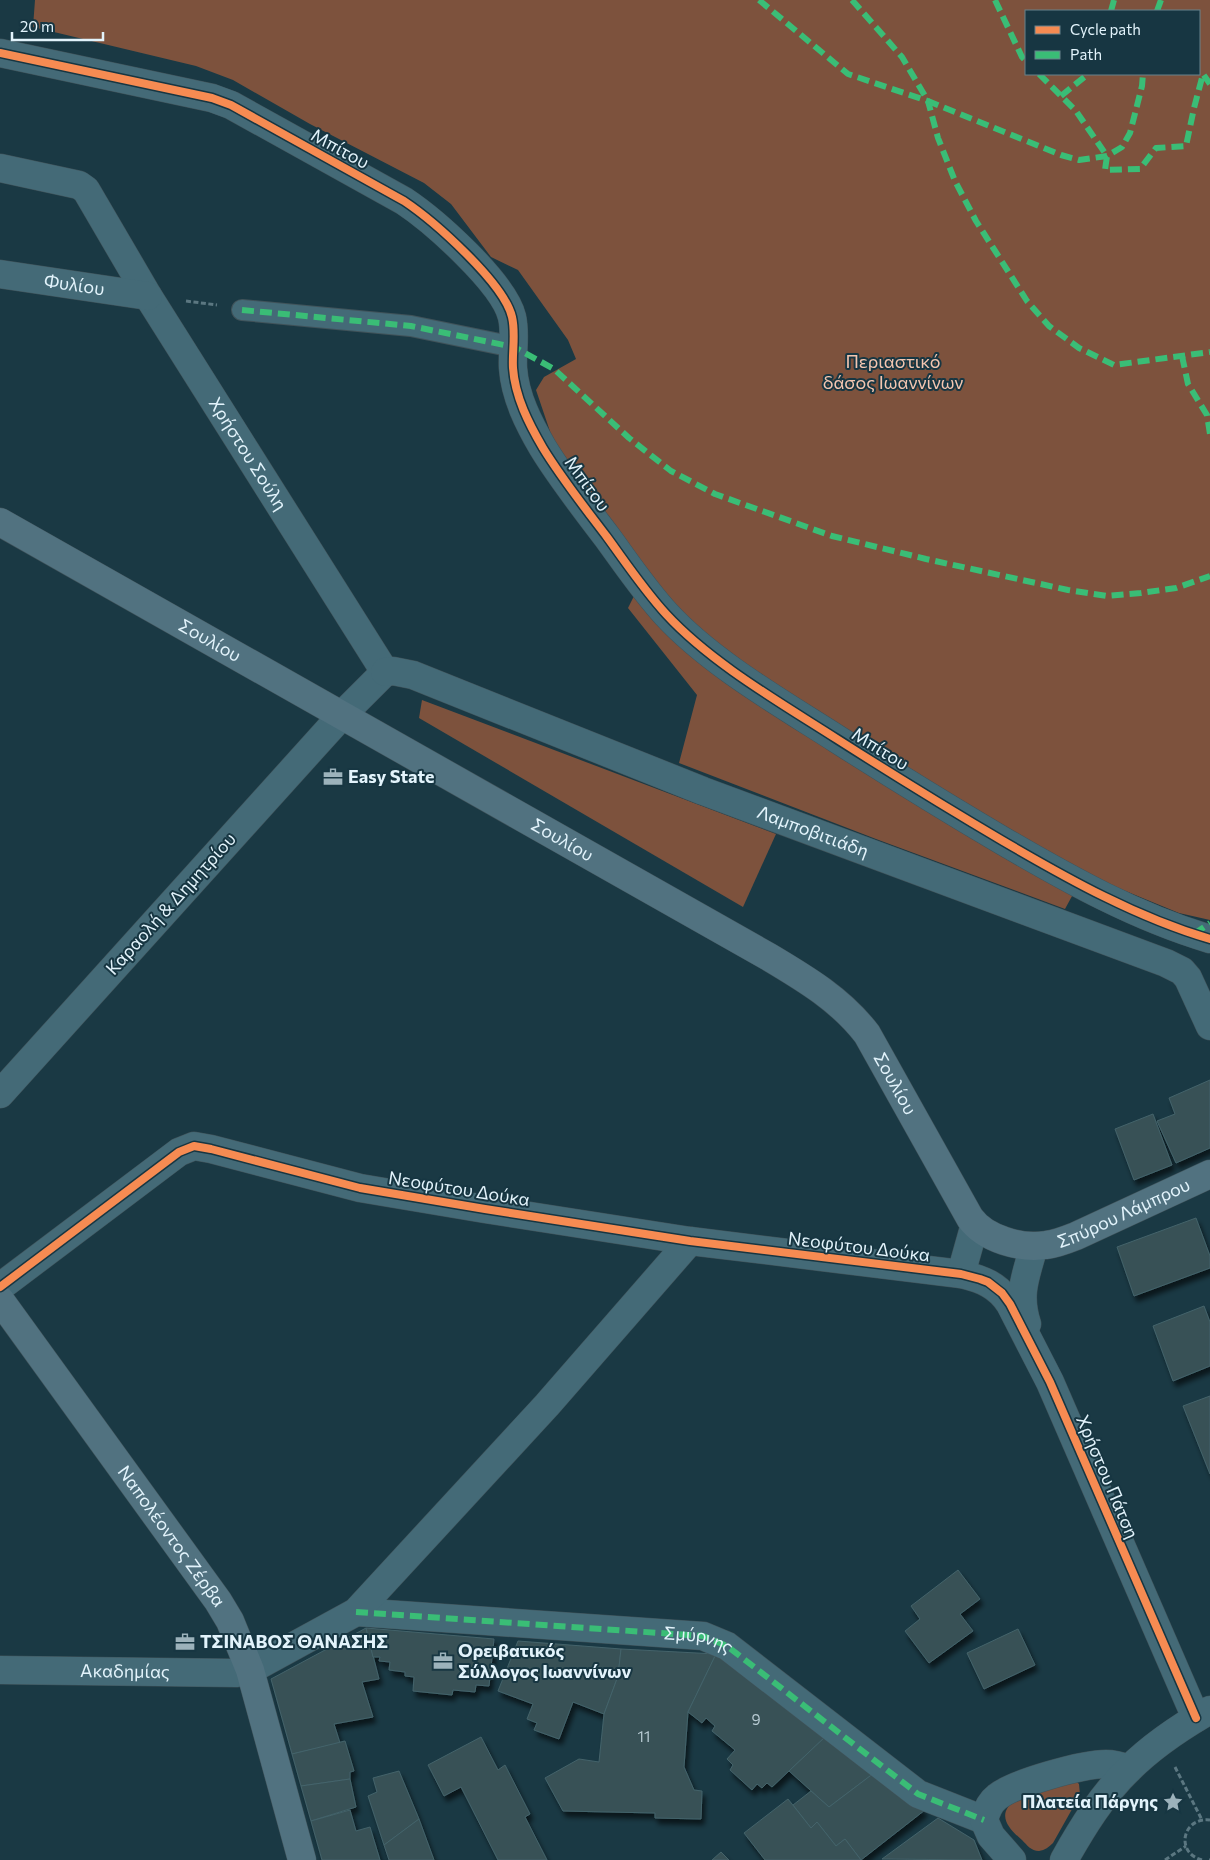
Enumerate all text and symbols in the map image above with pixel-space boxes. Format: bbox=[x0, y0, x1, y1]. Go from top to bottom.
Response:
scale bar bbox=[12, 10, 104, 42]
legend bbox=[1025, 10, 1200, 75]
text: 20 m bbox=[20, 17, 54, 35]
text: Cycle path bbox=[1070, 20, 1141, 38]
text: Path bbox=[1070, 45, 1102, 63]
street label: Μπίτου bbox=[308, 123, 373, 173]
street label: Φυλίου bbox=[43, 269, 106, 299]
park label: Περιαστικό δάσος Ιωαννίνων bbox=[823, 350, 963, 393]
street label: Χρήστου Σούλη bbox=[205, 393, 292, 514]
street label: Μπίτου bbox=[560, 452, 615, 515]
street label: Σουλίου bbox=[175, 614, 245, 666]
street label: Μπίτου bbox=[848, 722, 913, 774]
place label: Easy State bbox=[348, 765, 435, 787]
office icon: Easy State bbox=[322, 766, 344, 788]
street label: Λαμποβιτιάδη bbox=[754, 800, 872, 862]
street label: Σουλίου bbox=[528, 813, 598, 865]
street label: Καραολή & Δημητρίου bbox=[101, 828, 240, 979]
street label: Σουλίου bbox=[870, 1048, 922, 1118]
street label: Νεοφύτου Δούκα bbox=[387, 1166, 532, 1210]
street label: Σπύρου Λάμπρου bbox=[1054, 1173, 1193, 1252]
street label: Νεοφύτου Δούκα bbox=[787, 1226, 931, 1266]
street label: Χρήστου Πάτση bbox=[1072, 1412, 1144, 1542]
street label: Ναπολέοντος Ζέρβα bbox=[114, 1461, 231, 1611]
street label: Σμύρνης bbox=[663, 1621, 739, 1657]
place label: ΤΣΙΝΑΒΟΣ ΘΑΝΑΣΗΣ bbox=[200, 1630, 388, 1652]
office icon: ΤΣΙΝΑΒΟΣ ΘΑΝΑΣΗΣ bbox=[174, 1631, 196, 1653]
place label: Ορειβατικός Σύλλογος Ιωαννίνων bbox=[458, 1639, 631, 1682]
office icon: Ορειβατικός Σύλλογος Ιωαννίνων bbox=[432, 1650, 454, 1672]
street label: Ακαδημίας bbox=[80, 1659, 170, 1682]
house number: 9 bbox=[751, 1710, 761, 1728]
house number: 11 bbox=[638, 1727, 650, 1745]
place label: Πλατεία Πάργης bbox=[1022, 1790, 1158, 1812]
place icon: Πλατεία Πάργης bbox=[1162, 1791, 1184, 1813]

